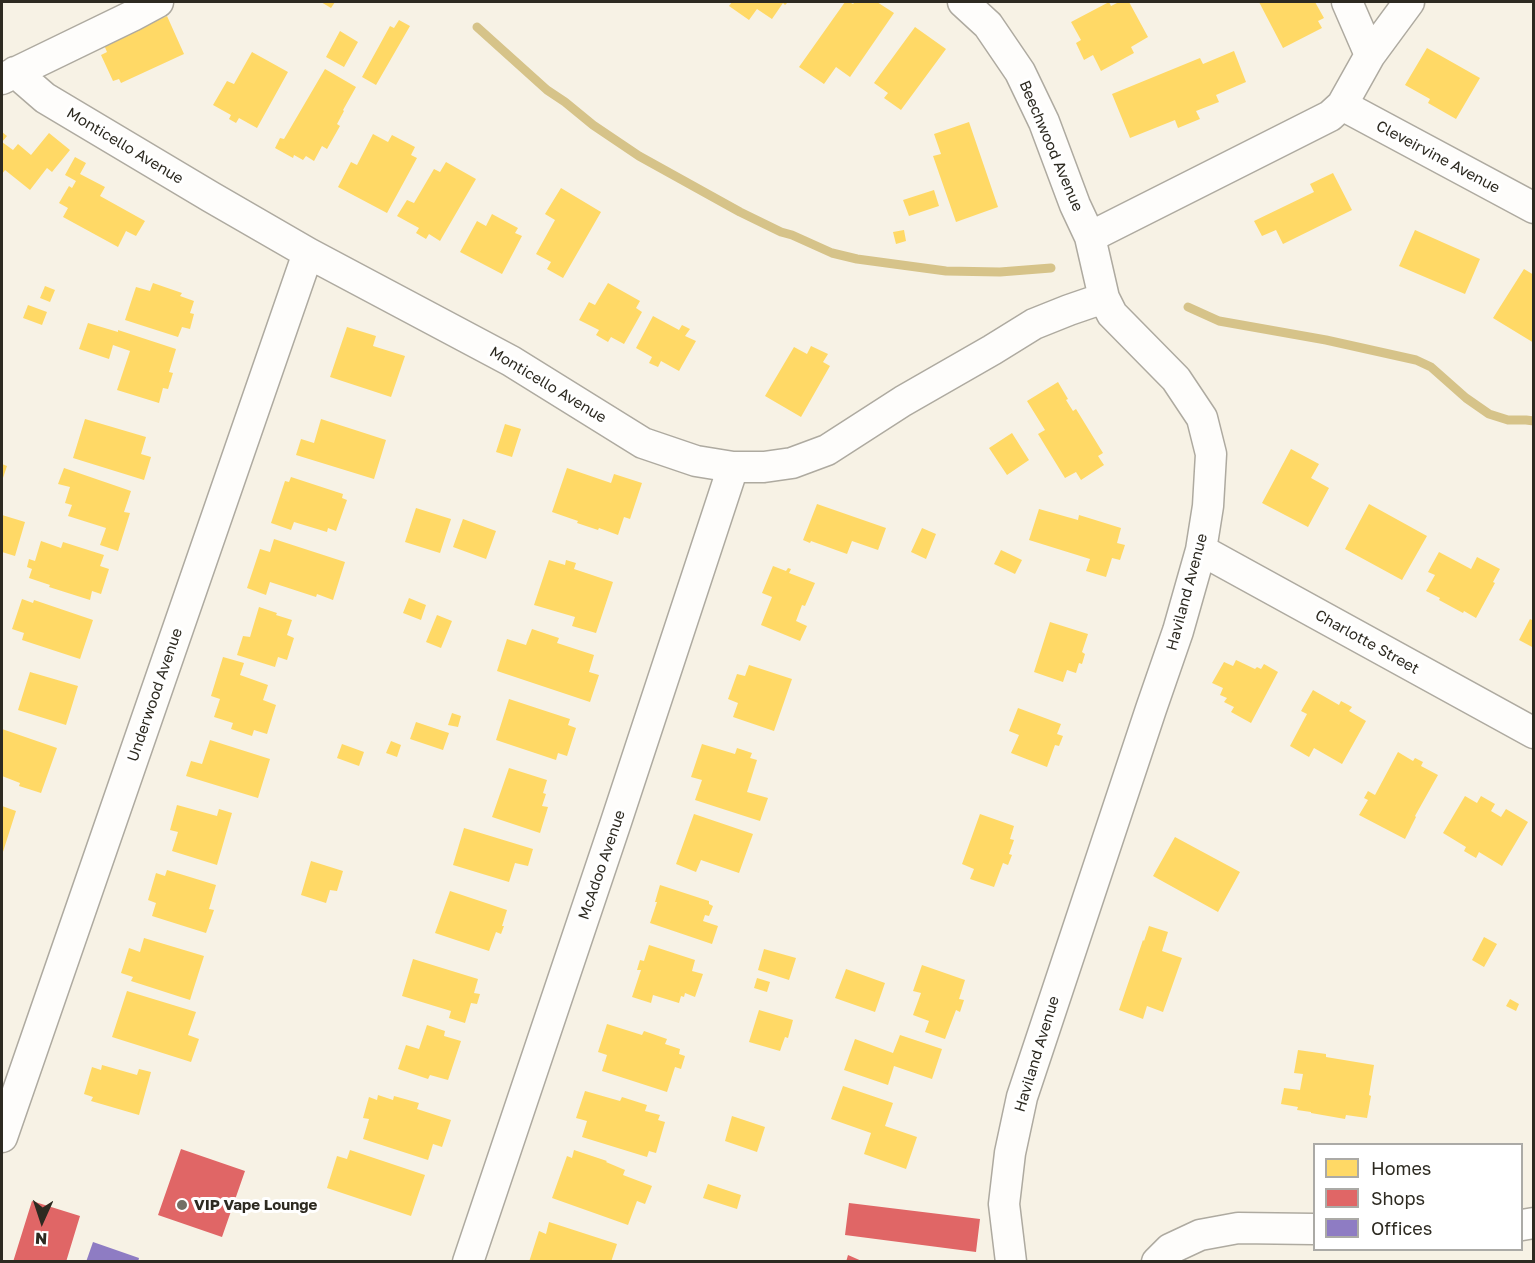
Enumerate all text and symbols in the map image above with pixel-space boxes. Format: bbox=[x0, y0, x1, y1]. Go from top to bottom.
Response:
street label: Beechwood Avenue bbox=[1015, 78, 1087, 214]
street label: Monticello Avenue bbox=[63, 104, 187, 188]
street label: Cleveirvine Avenue bbox=[1373, 117, 1503, 197]
street label: Monticello Avenue bbox=[486, 343, 610, 427]
street label: Haviland Avenue bbox=[1163, 532, 1211, 652]
street label: Charlotte Street bbox=[1312, 606, 1422, 678]
street label: Underwood Avenue bbox=[124, 626, 186, 764]
street label: McAdoo Avenue bbox=[575, 808, 629, 922]
street label: Haviland Avenue bbox=[1011, 994, 1063, 1114]
legend bbox=[1313, 1143, 1523, 1251]
text: Homes bbox=[1371, 1157, 1431, 1179]
text: Shops bbox=[1371, 1187, 1425, 1209]
north arrow bbox=[12, 1191, 72, 1251]
place label: VIP Vape Lounge bbox=[194, 1196, 317, 1214]
marker: VIP Vape Lounge bbox=[175, 1198, 189, 1212]
text: Offices bbox=[1371, 1217, 1432, 1239]
text: N bbox=[34, 1229, 48, 1249]

